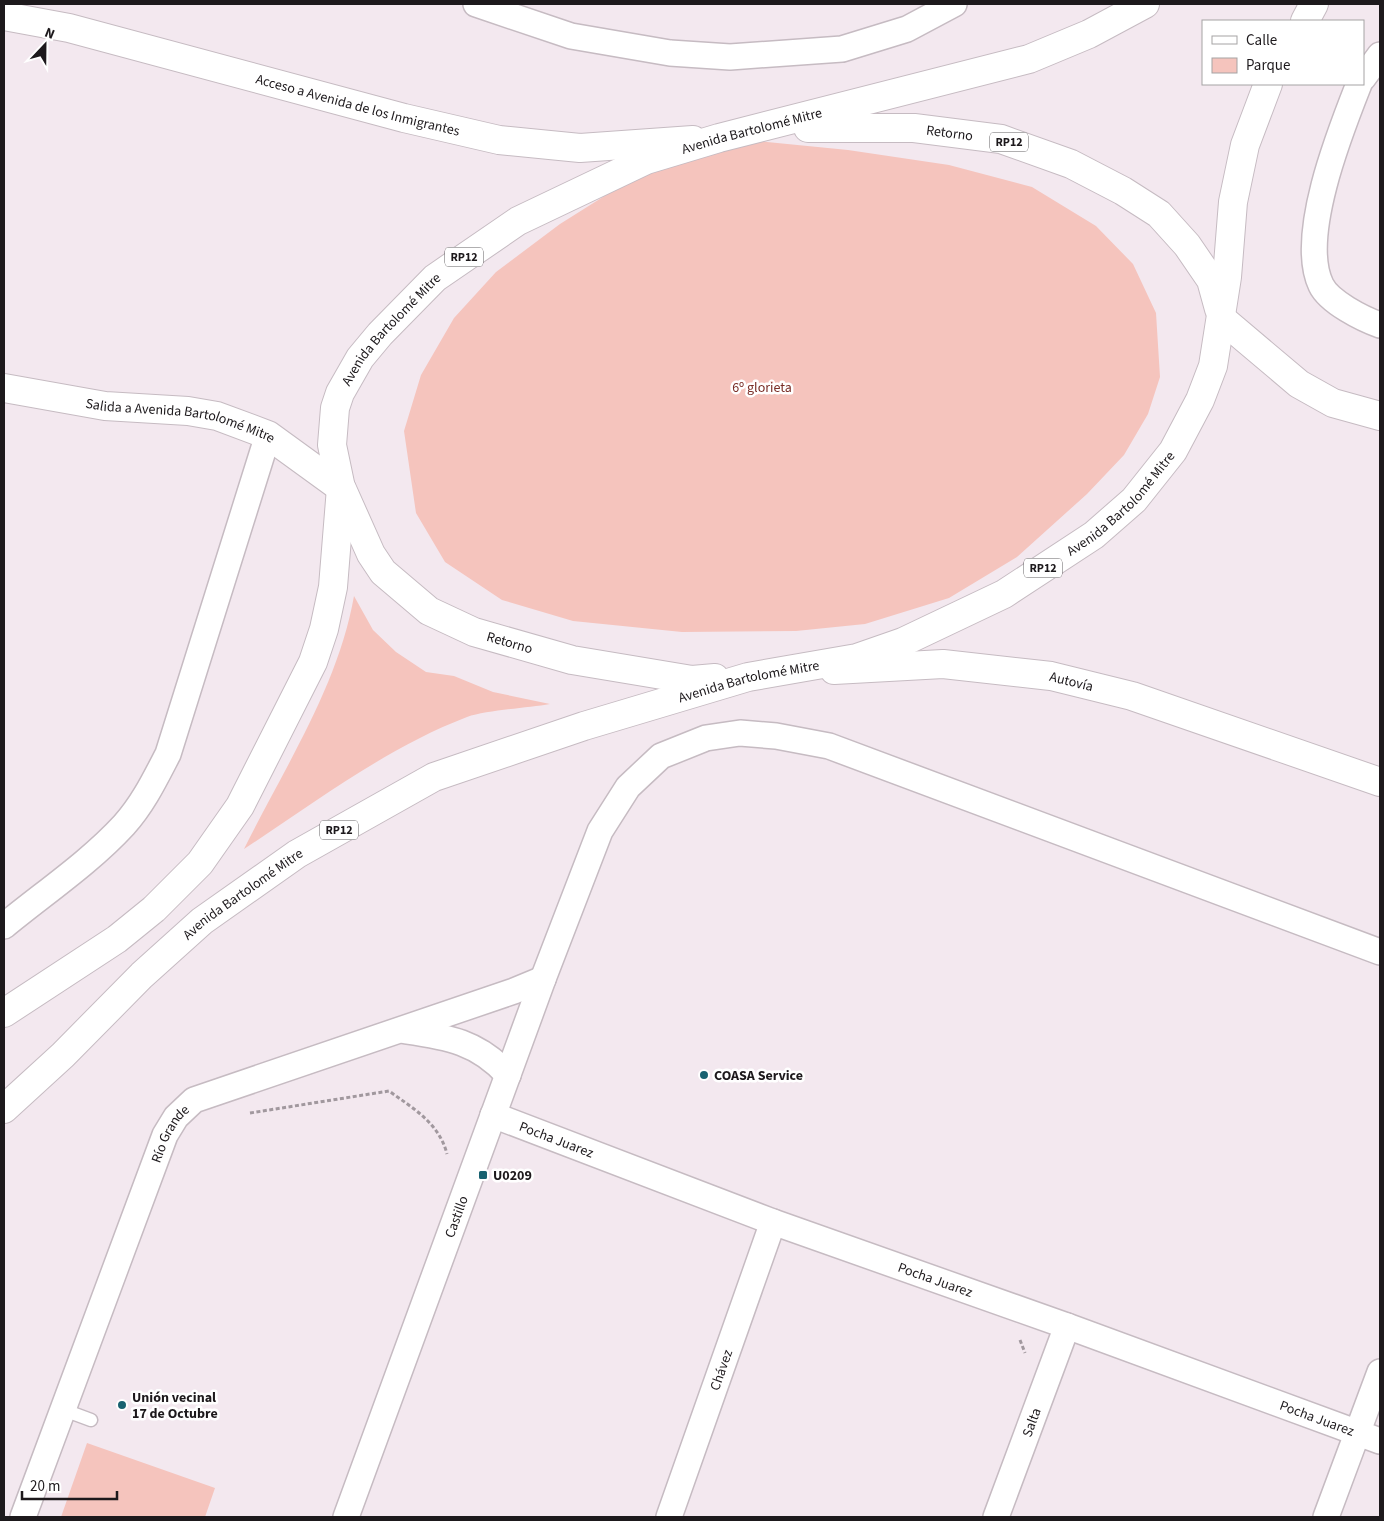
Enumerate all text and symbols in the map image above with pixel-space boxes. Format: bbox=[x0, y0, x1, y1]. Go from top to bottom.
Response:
north arrow bbox=[20, 20, 70, 70]
legend bbox=[1202, 20, 1364, 85]
text: N bbox=[41, 23, 58, 45]
text: Calle bbox=[1246, 30, 1277, 51]
text: Parque bbox=[1246, 55, 1290, 76]
street label: Acceso a Avenida de los Inmigrantes bbox=[253, 70, 462, 142]
street label: Avenida Bartolomé Mitre bbox=[679, 103, 824, 160]
street label: Retorno bbox=[925, 121, 974, 146]
road number: RP12 bbox=[990, 132, 1028, 152]
road number: RP12 bbox=[445, 248, 483, 266]
street label: Avenida Bartolomé Mitre bbox=[337, 268, 445, 390]
park label: 6º glorieta bbox=[732, 378, 792, 398]
street label: Salida a Avenida Bartolomé Mitre bbox=[84, 394, 279, 448]
street label: Avenida Bartolomé Mitre bbox=[1063, 447, 1180, 561]
road number: RP12 bbox=[1024, 558, 1062, 578]
street label: Retorno bbox=[484, 627, 535, 659]
street label: Avenida Bartolomé Mitre bbox=[676, 656, 821, 708]
street label: Autovía bbox=[1047, 667, 1095, 697]
road number: RP12 bbox=[320, 820, 358, 840]
street label: Avenida Bartolomé Mitre bbox=[179, 844, 307, 945]
place label: COASA Service bbox=[714, 1066, 803, 1086]
marker: COASA Service bbox=[698, 1069, 710, 1081]
street label: Río Grande bbox=[147, 1100, 194, 1166]
street label: Pocha Juarez bbox=[516, 1117, 596, 1164]
place label: U0209 bbox=[493, 1166, 532, 1186]
marker: U0209 bbox=[477, 1169, 489, 1181]
street label: Castillo bbox=[440, 1193, 474, 1241]
street label: Pocha Juarez bbox=[895, 1258, 975, 1303]
street label: Chávez bbox=[705, 1347, 738, 1393]
place label: Unión vecinal 17 de Octubre bbox=[132, 1388, 218, 1424]
street label: Pocha Juarez bbox=[1277, 1396, 1357, 1442]
marker: Unión vecinal 17 de Octubre bbox=[116, 1399, 128, 1411]
street label: Salta bbox=[1018, 1405, 1047, 1440]
scale bar bbox=[22, 1468, 118, 1500]
text: 20 m bbox=[30, 1476, 60, 1497]

